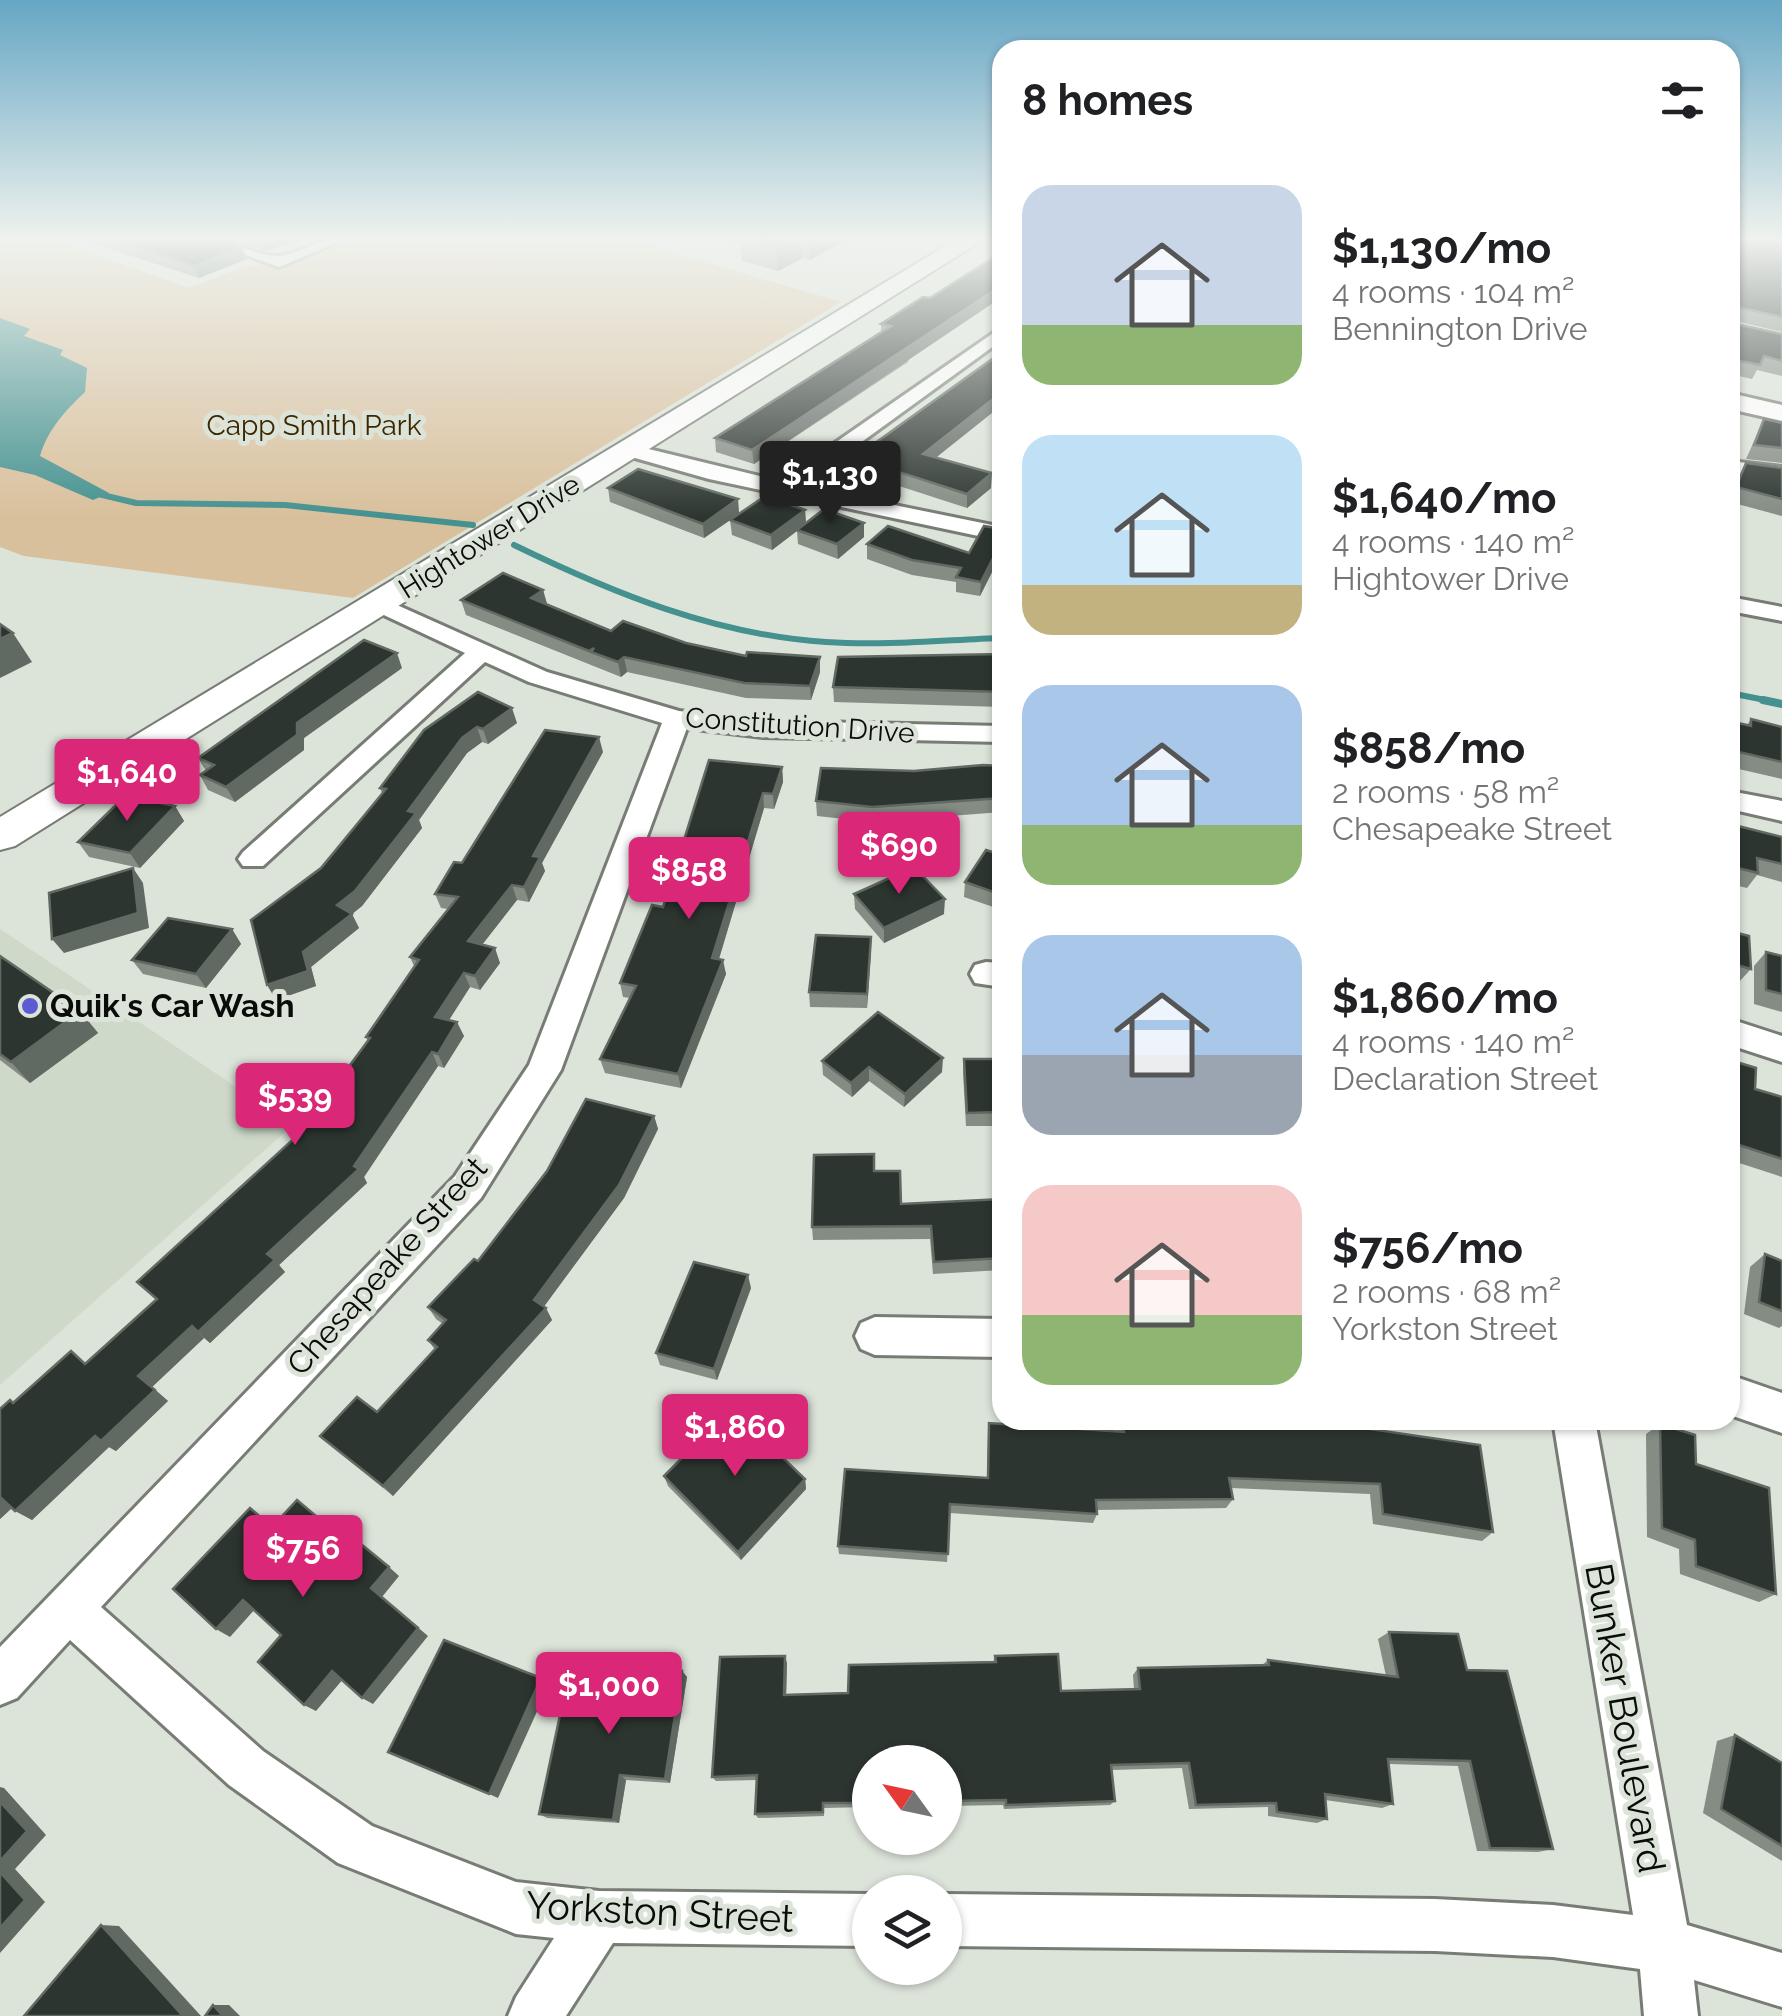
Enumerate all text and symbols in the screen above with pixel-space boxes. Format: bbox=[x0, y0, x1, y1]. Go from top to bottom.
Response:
icon: filters bbox=[1655, 73, 1710, 128]
text: 8 homes bbox=[1022, 76, 1193, 125]
text: $1,130/mo bbox=[1332, 224, 1551, 273]
icon: home bbox=[1102, 225, 1222, 345]
text: 4 rooms · 104 m² bbox=[1332, 273, 1574, 310]
text: Bennington Drive bbox=[1332, 310, 1587, 347]
park label: Capp Smith Park bbox=[206, 409, 422, 442]
pin: $1,130 bbox=[749, 441, 911, 526]
text: $1,130 bbox=[782, 455, 878, 492]
street label: Hightower Drive bbox=[393, 467, 586, 605]
text: $1,640/mo bbox=[1332, 474, 1556, 523]
icon: home bbox=[1102, 475, 1222, 595]
text: 4 rooms · 140 m² bbox=[1332, 523, 1574, 560]
text: Hightower Drive bbox=[1332, 560, 1569, 597]
street label: Constitution Drive bbox=[684, 701, 916, 750]
text: $858/mo bbox=[1332, 724, 1525, 773]
icon: home bbox=[1102, 725, 1222, 845]
pin: $1,640 bbox=[46, 739, 208, 824]
text: $1,640 bbox=[77, 753, 177, 790]
text: 2 rooms · 58 m² bbox=[1332, 773, 1559, 810]
text: Chesapeake Street bbox=[1332, 810, 1612, 847]
pin: $690 bbox=[840, 812, 958, 897]
text: $690 bbox=[860, 826, 938, 863]
pin: $858 bbox=[630, 837, 748, 922]
text: $858 bbox=[651, 851, 727, 888]
text: $1,860/mo bbox=[1332, 974, 1558, 1023]
icon: home bbox=[1102, 975, 1222, 1095]
place label: Quik's Car Wash bbox=[50, 987, 295, 1024]
marker: Quik's Car Wash bbox=[19, 995, 41, 1017]
text: 4 rooms · 140 m² bbox=[1332, 1023, 1574, 1060]
text: Declaration Street bbox=[1332, 1060, 1598, 1097]
pin: $539 bbox=[236, 1063, 354, 1148]
text: $539 bbox=[258, 1077, 332, 1114]
street label: Chesapeake Street bbox=[279, 1149, 494, 1382]
text: $756/mo bbox=[1332, 1224, 1523, 1273]
icon: home bbox=[1102, 1225, 1222, 1345]
text: 2 rooms · 68 m² bbox=[1332, 1273, 1561, 1310]
text: Yorkston Street bbox=[1332, 1310, 1558, 1347]
pin: $1,860 bbox=[654, 1394, 816, 1479]
text: $1,860 bbox=[684, 1408, 786, 1445]
pin: $756 bbox=[244, 1515, 362, 1600]
text: $756 bbox=[266, 1529, 340, 1566]
street label: Bunker Boulevard bbox=[1576, 1560, 1675, 1876]
pin: $1,000 bbox=[528, 1652, 690, 1737]
text: $1,000 bbox=[558, 1666, 660, 1703]
north arrow bbox=[852, 1745, 962, 1855]
map controls bbox=[852, 1745, 962, 1985]
button: layers bbox=[852, 1875, 962, 1985]
street label: Yorkston Street bbox=[525, 1882, 795, 1941]

